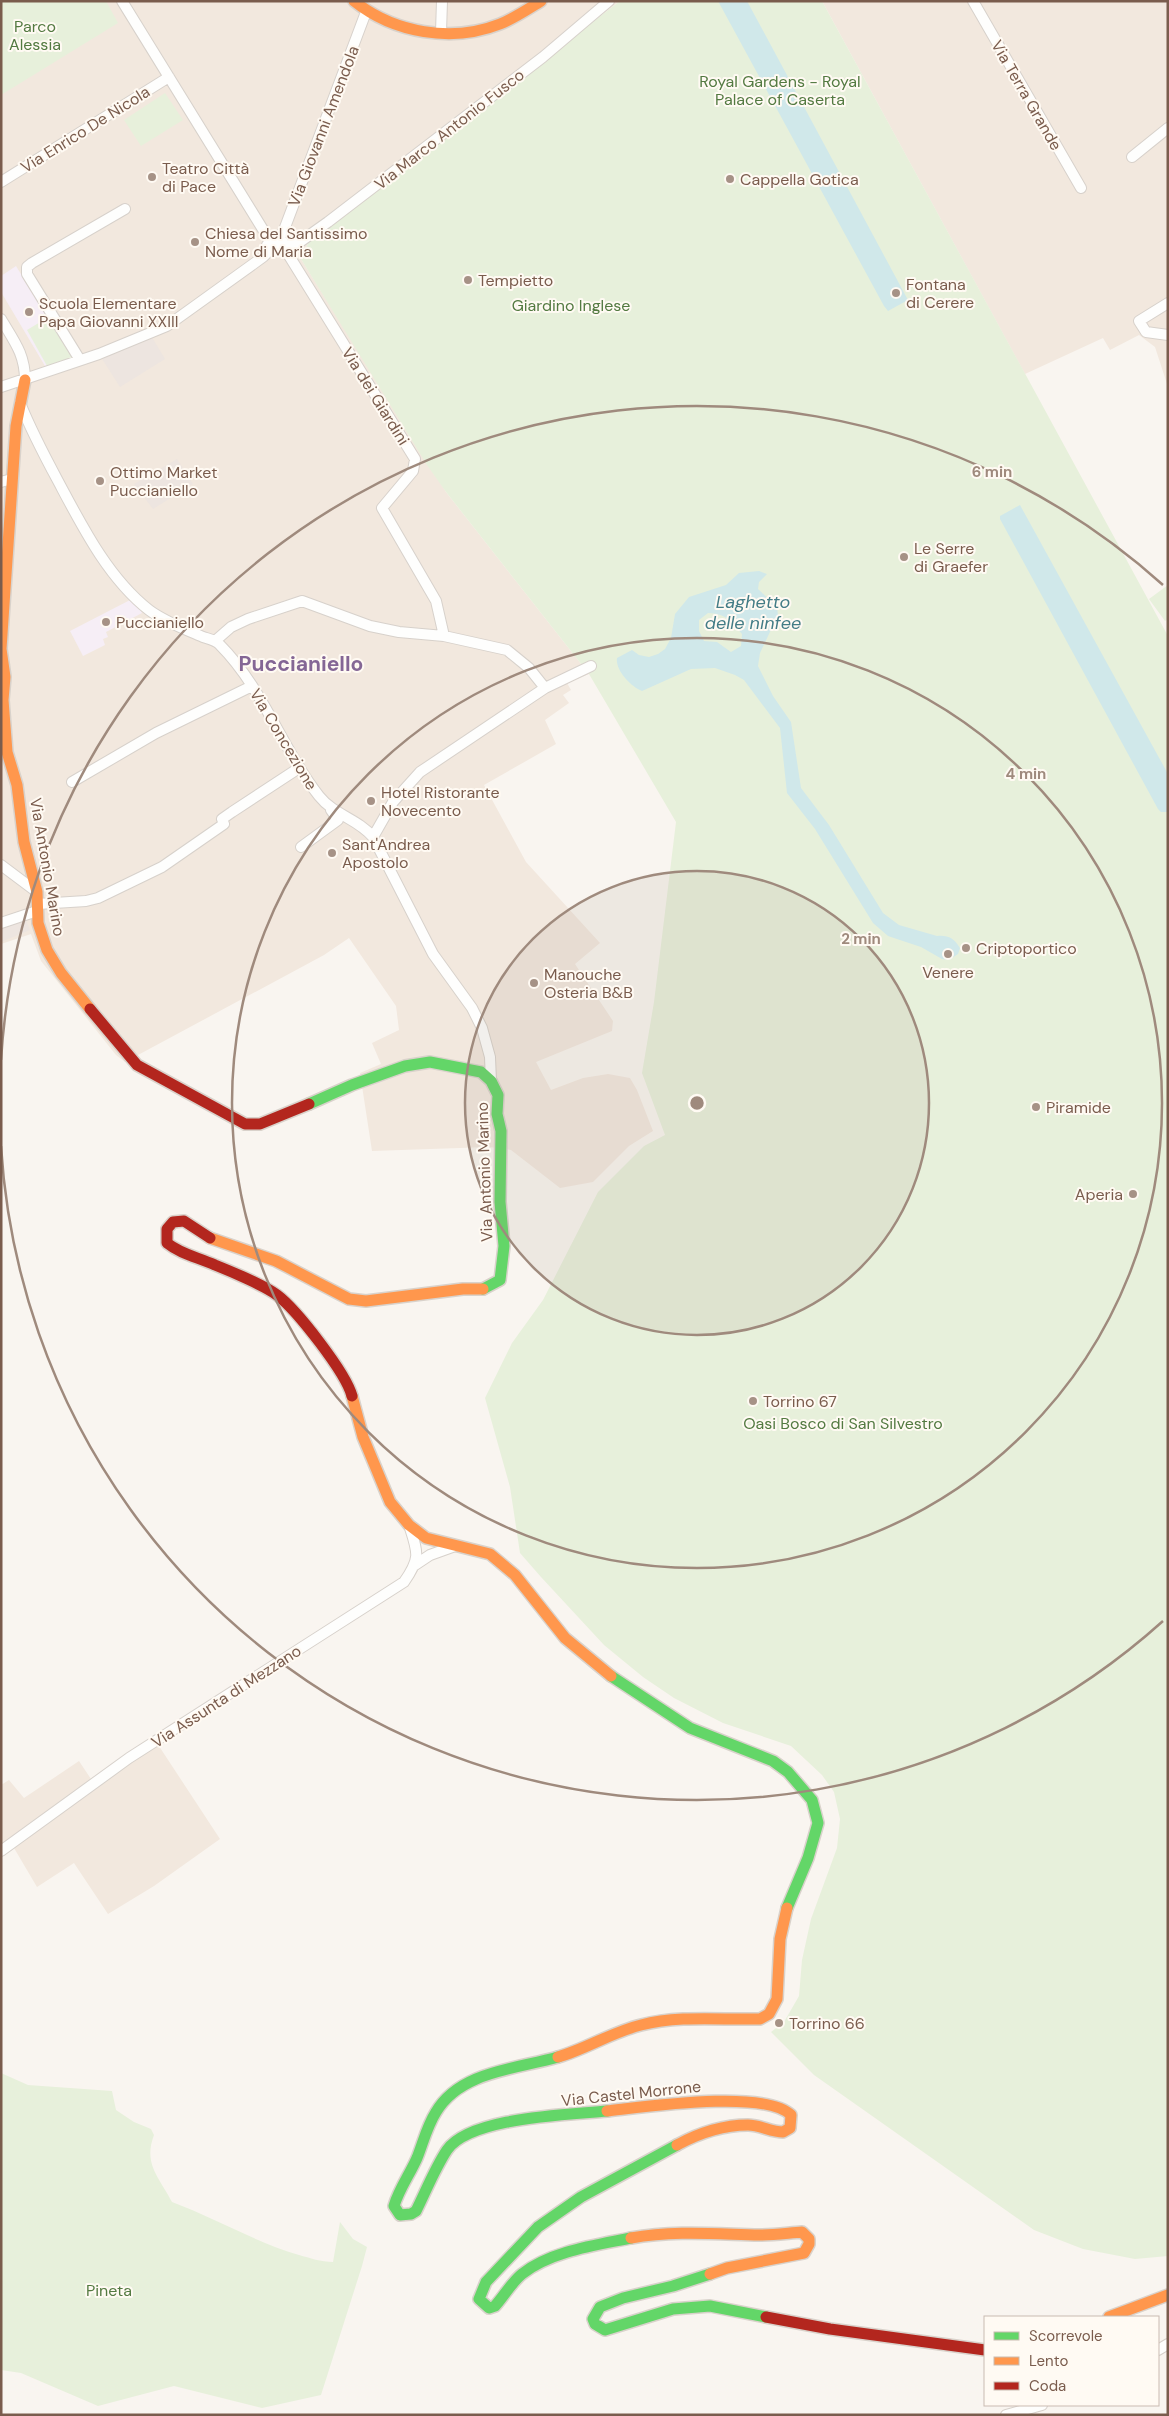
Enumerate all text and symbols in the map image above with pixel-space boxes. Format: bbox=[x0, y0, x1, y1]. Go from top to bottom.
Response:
park label: Parco Alessia bbox=[9, 16, 61, 55]
street label: Via Terra Grande bbox=[986, 36, 1067, 154]
street label: Via Giovanni Amendola bbox=[283, 43, 364, 210]
street label: Via Marco Antonio Fusco bbox=[370, 64, 529, 195]
park label: Royal Gardens - Royal Palace of Caserta bbox=[699, 71, 861, 110]
street label: Via Enrico De Nicola bbox=[17, 81, 154, 178]
place label: Teatro Città di Pace bbox=[162, 158, 249, 197]
place label: Cappella Gotica bbox=[740, 169, 859, 190]
marker: Teatro Città di Pace bbox=[146, 171, 158, 183]
marker: Cappella Gotica bbox=[724, 173, 736, 185]
place label: Chiesa del Santissimo Nome di Maria bbox=[205, 223, 367, 262]
marker: Chiesa del Santissimo Nome di Maria bbox=[189, 236, 201, 248]
place label: Tempietto bbox=[478, 270, 553, 291]
marker: Tempietto bbox=[462, 274, 474, 286]
place label: Fontana di Cerere bbox=[906, 274, 974, 313]
marker: Fontana di Cerere bbox=[890, 287, 902, 299]
place label: Scuola Elementare Papa Giovanni XXIII bbox=[39, 293, 178, 332]
park label: Giardino Inglese bbox=[512, 295, 630, 316]
marker: Scuola Elementare Papa Giovanni XXIII bbox=[23, 306, 35, 318]
street label: Via dei Giardini bbox=[337, 343, 414, 449]
place label: Ottimo Market Puccianiello bbox=[110, 462, 217, 501]
text: 6 min bbox=[972, 462, 1012, 482]
marker: Ottimo Market Puccianiello bbox=[94, 475, 106, 487]
place label: Le Serre di Graefer bbox=[914, 538, 988, 577]
marker: Le Serre di Graefer bbox=[898, 551, 910, 563]
water label: Laghetto delle ninfee bbox=[705, 590, 801, 635]
place label: Puccianiello bbox=[116, 612, 204, 633]
marker: Puccianiello bbox=[100, 616, 112, 628]
district label: Puccianiello bbox=[239, 650, 363, 678]
street label: Via Concezione bbox=[245, 685, 322, 794]
text: 4 min bbox=[1006, 764, 1046, 784]
place label: Hotel Ristorante Novecento bbox=[381, 782, 500, 821]
marker: Hotel Ristorante Novecento bbox=[365, 795, 377, 807]
street label: Via Antonio Marino bbox=[25, 796, 70, 938]
place label: Sant'Andrea Apostolo bbox=[342, 834, 430, 873]
marker: Sant'Andrea Apostolo bbox=[326, 847, 338, 859]
text: 2 min bbox=[841, 929, 881, 949]
place label: Criptoportico bbox=[976, 938, 1077, 959]
marker: Criptoportico bbox=[960, 942, 972, 954]
marker: Venere bbox=[942, 948, 954, 960]
place label: Venere bbox=[922, 962, 974, 983]
place label: Manouche Osteria B&B bbox=[544, 964, 633, 1003]
marker: Manouche Osteria B&B bbox=[528, 977, 540, 989]
centre of rings bbox=[688, 1094, 706, 1112]
place label: Piramide bbox=[1046, 1097, 1111, 1118]
marker: Piramide bbox=[1030, 1101, 1042, 1113]
street label: Via Antonio Marino bbox=[472, 1102, 497, 1242]
place label: Aperia bbox=[1075, 1184, 1123, 1205]
marker: Aperia bbox=[1127, 1188, 1139, 1200]
place label: Torrino 67 bbox=[763, 1391, 837, 1412]
marker: Torrino 67 bbox=[747, 1395, 759, 1407]
park label: Oasi Bosco di San Silvestro bbox=[743, 1413, 943, 1434]
street label: Via Assunta di Mezzano bbox=[147, 1640, 305, 1753]
place label: Torrino 66 bbox=[789, 2013, 865, 2034]
marker: Torrino 66 bbox=[773, 2017, 785, 2029]
street label: Via Castel Morrone bbox=[560, 2076, 702, 2111]
park label: Pineta bbox=[86, 2280, 132, 2301]
legend bbox=[984, 2316, 1159, 2406]
text: Scorrevole bbox=[1029, 2326, 1103, 2346]
text: Lento bbox=[1029, 2351, 1068, 2371]
text: Coda bbox=[1029, 2376, 1066, 2396]

